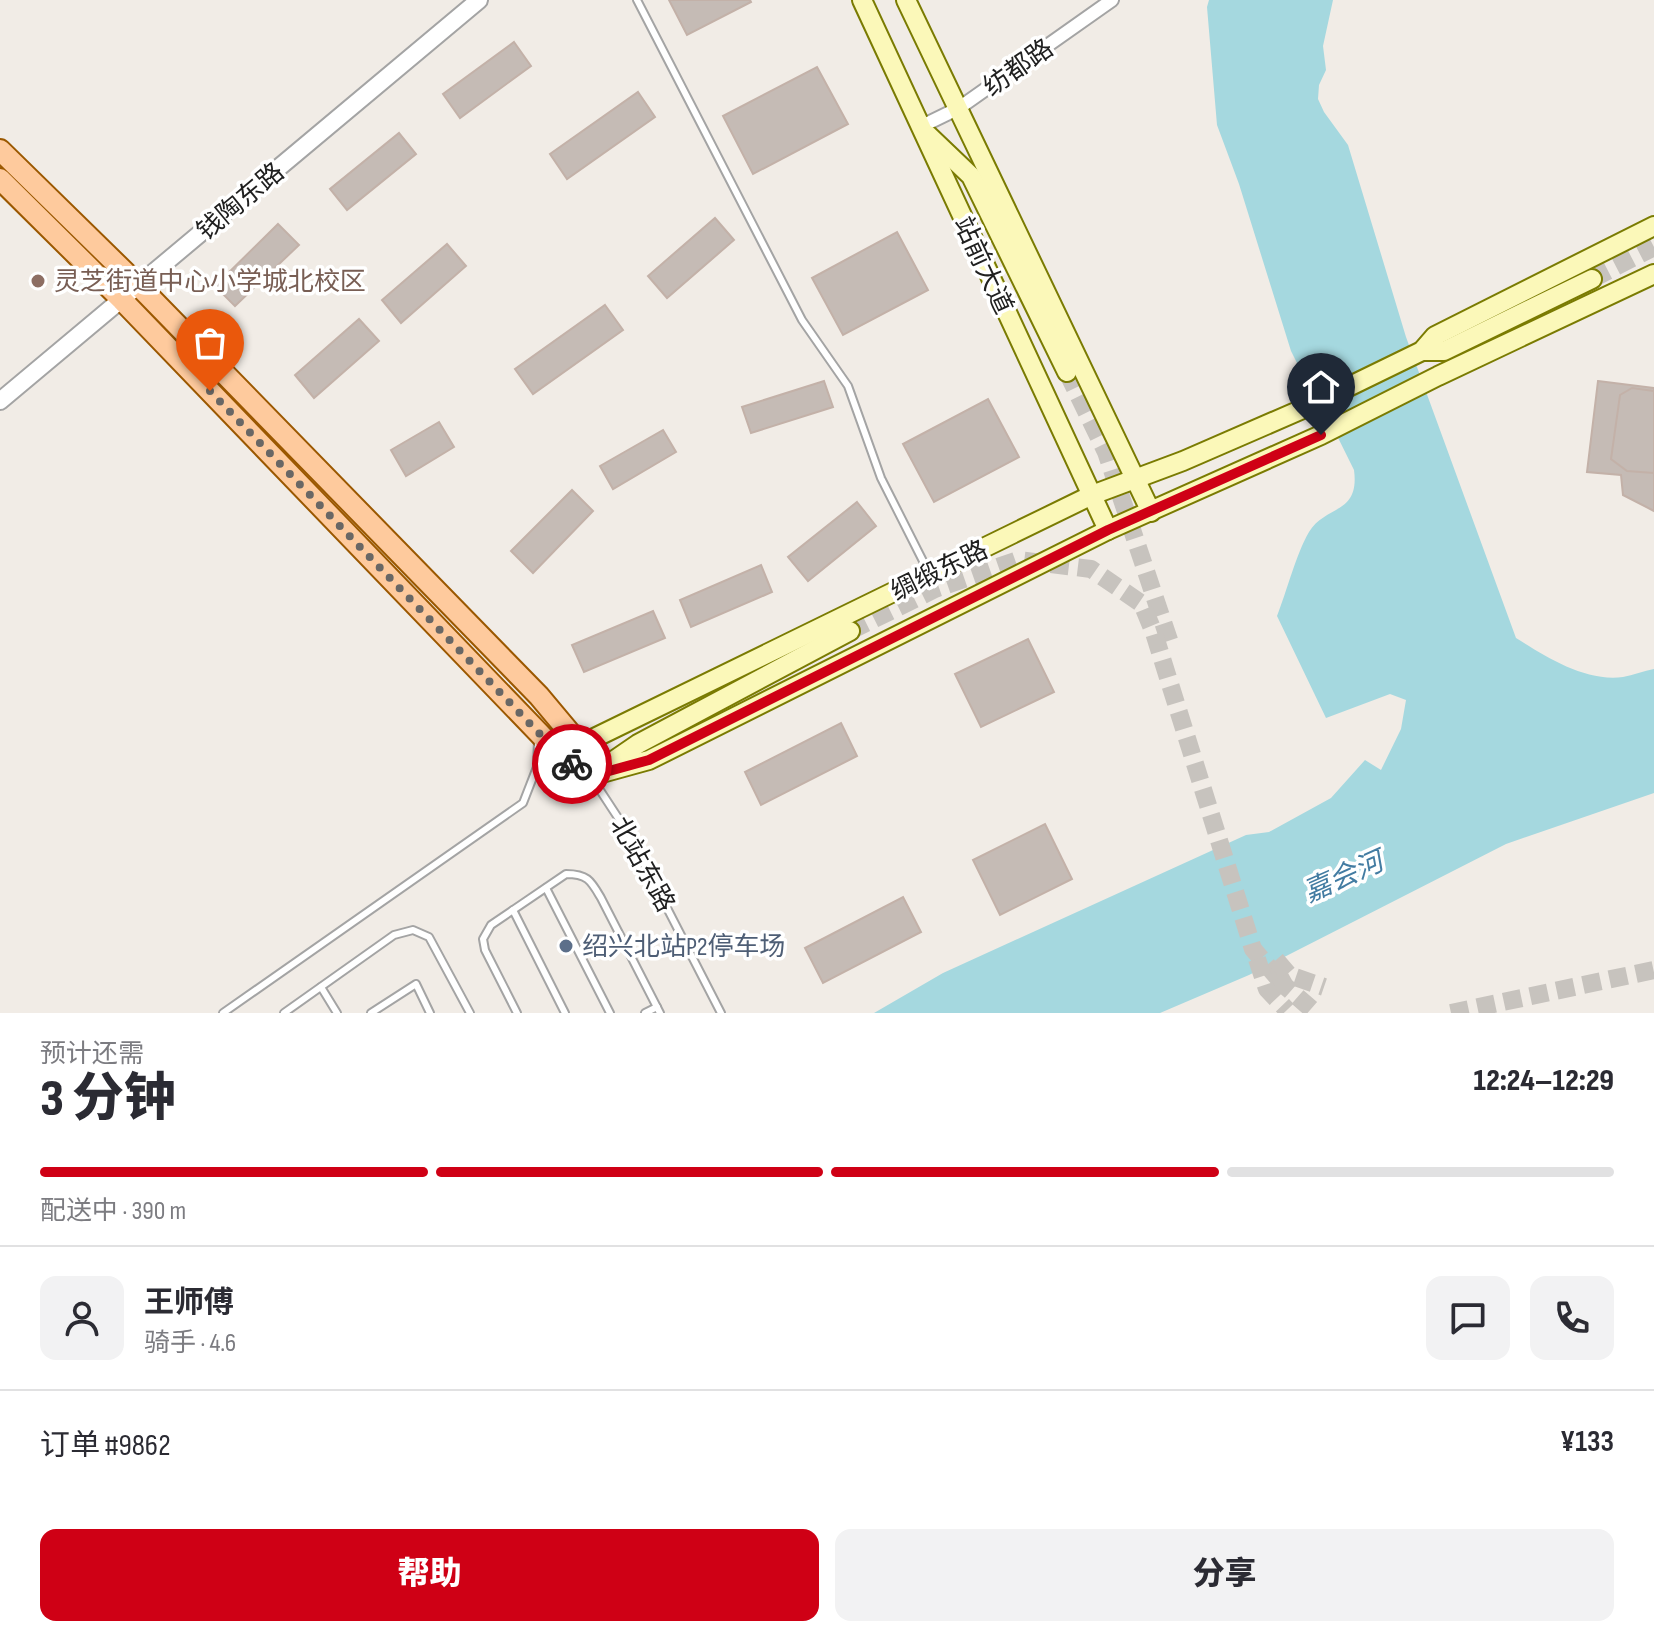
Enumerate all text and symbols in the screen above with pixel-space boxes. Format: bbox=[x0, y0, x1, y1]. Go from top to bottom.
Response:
street label: 纺都路 bbox=[978, 33, 1060, 103]
street label: 钱陶东路 bbox=[191, 157, 291, 247]
street label: 站前大道 bbox=[947, 212, 1019, 319]
place label: 灵芝街道中心小学城北校区 bbox=[54, 267, 366, 298]
marker: 灵芝街道中心小学城北校区 bbox=[29, 272, 47, 290]
pin bbox=[176, 309, 244, 391]
icon: bag bbox=[188, 321, 232, 365]
pin bbox=[1287, 353, 1355, 435]
icon: home bbox=[1299, 365, 1343, 409]
street label: 绸缎东路 bbox=[886, 535, 993, 608]
courier bbox=[532, 724, 612, 804]
icon: bike bbox=[550, 742, 594, 786]
street label: 北站东路 bbox=[603, 812, 680, 918]
water label: 嘉会河 bbox=[1299, 843, 1393, 910]
place label: 绍兴北站P2停车场 bbox=[582, 932, 785, 963]
marker: 绍兴北站P2停车场 bbox=[557, 937, 575, 955]
text: 预计还需 bbox=[40, 1039, 144, 1070]
text: 12:24–12:29 bbox=[1474, 1063, 1614, 1099]
text: 3 分钟 bbox=[40, 1068, 176, 1131]
text: 配送中 · 390 m bbox=[40, 1196, 186, 1227]
button: person bbox=[40, 1276, 124, 1360]
button: chat bbox=[1426, 1276, 1510, 1360]
button: phone bbox=[1530, 1276, 1614, 1360]
text: 王师傅 bbox=[144, 1285, 234, 1321]
text: 骑手 · 4.6 bbox=[144, 1328, 236, 1359]
text: ¥133 bbox=[1560, 1424, 1614, 1460]
text: 订单 #9862 bbox=[40, 1428, 171, 1464]
button: 帮助 bbox=[40, 1529, 819, 1621]
button: 分享 bbox=[835, 1529, 1614, 1621]

